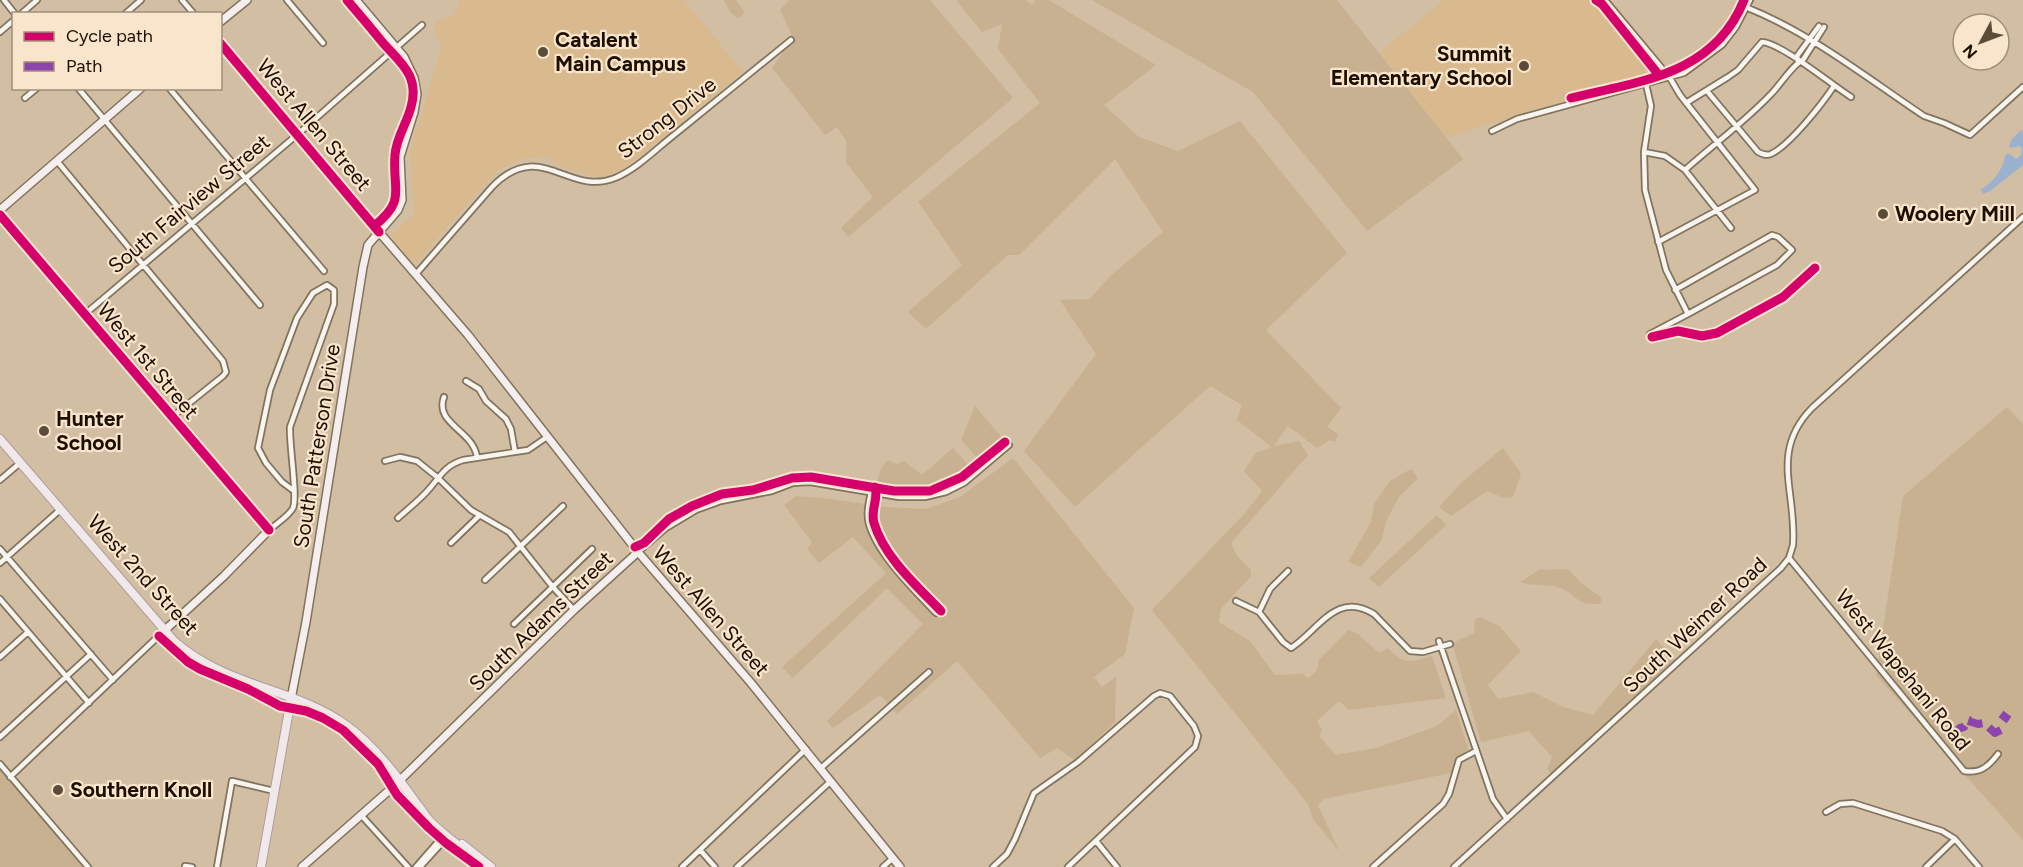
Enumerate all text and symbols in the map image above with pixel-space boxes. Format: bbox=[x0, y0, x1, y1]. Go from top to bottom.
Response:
legend bbox=[12, 12, 222, 90]
north arrow bbox=[1951, 12, 2011, 72]
text: Cycle path bbox=[66, 25, 153, 47]
place label: Catalent Main Campus bbox=[555, 27, 686, 76]
place label: Summit Elementary School bbox=[1331, 41, 1512, 90]
text: N bbox=[1959, 41, 1981, 62]
marker: Catalent Main Campus bbox=[536, 45, 550, 59]
street label: West Allen Street bbox=[252, 54, 377, 196]
text: Path bbox=[66, 55, 102, 77]
marker: Summit Elementary School bbox=[1517, 59, 1531, 73]
street label: Strong Drive bbox=[613, 71, 721, 164]
street label: South Fairview Street bbox=[103, 129, 275, 278]
place label: Woolery Mill bbox=[1895, 201, 2015, 226]
marker: Woolery Mill bbox=[1876, 207, 1890, 221]
street label: West 1st Street bbox=[93, 297, 204, 424]
street label: South Patterson Drive bbox=[288, 342, 345, 550]
place label: Hunter School bbox=[56, 406, 123, 455]
marker: Hunter School bbox=[37, 424, 51, 438]
street label: West 2nd Street bbox=[83, 509, 204, 640]
street label: West Allen Street bbox=[648, 540, 775, 681]
street label: South Adams Street bbox=[463, 545, 618, 696]
street label: South Weimer Road bbox=[1618, 552, 1772, 698]
street label: West Wapehani Road bbox=[1831, 584, 1976, 755]
place label: Southern Knoll bbox=[70, 777, 212, 802]
marker: Southern Knoll bbox=[51, 783, 65, 797]

